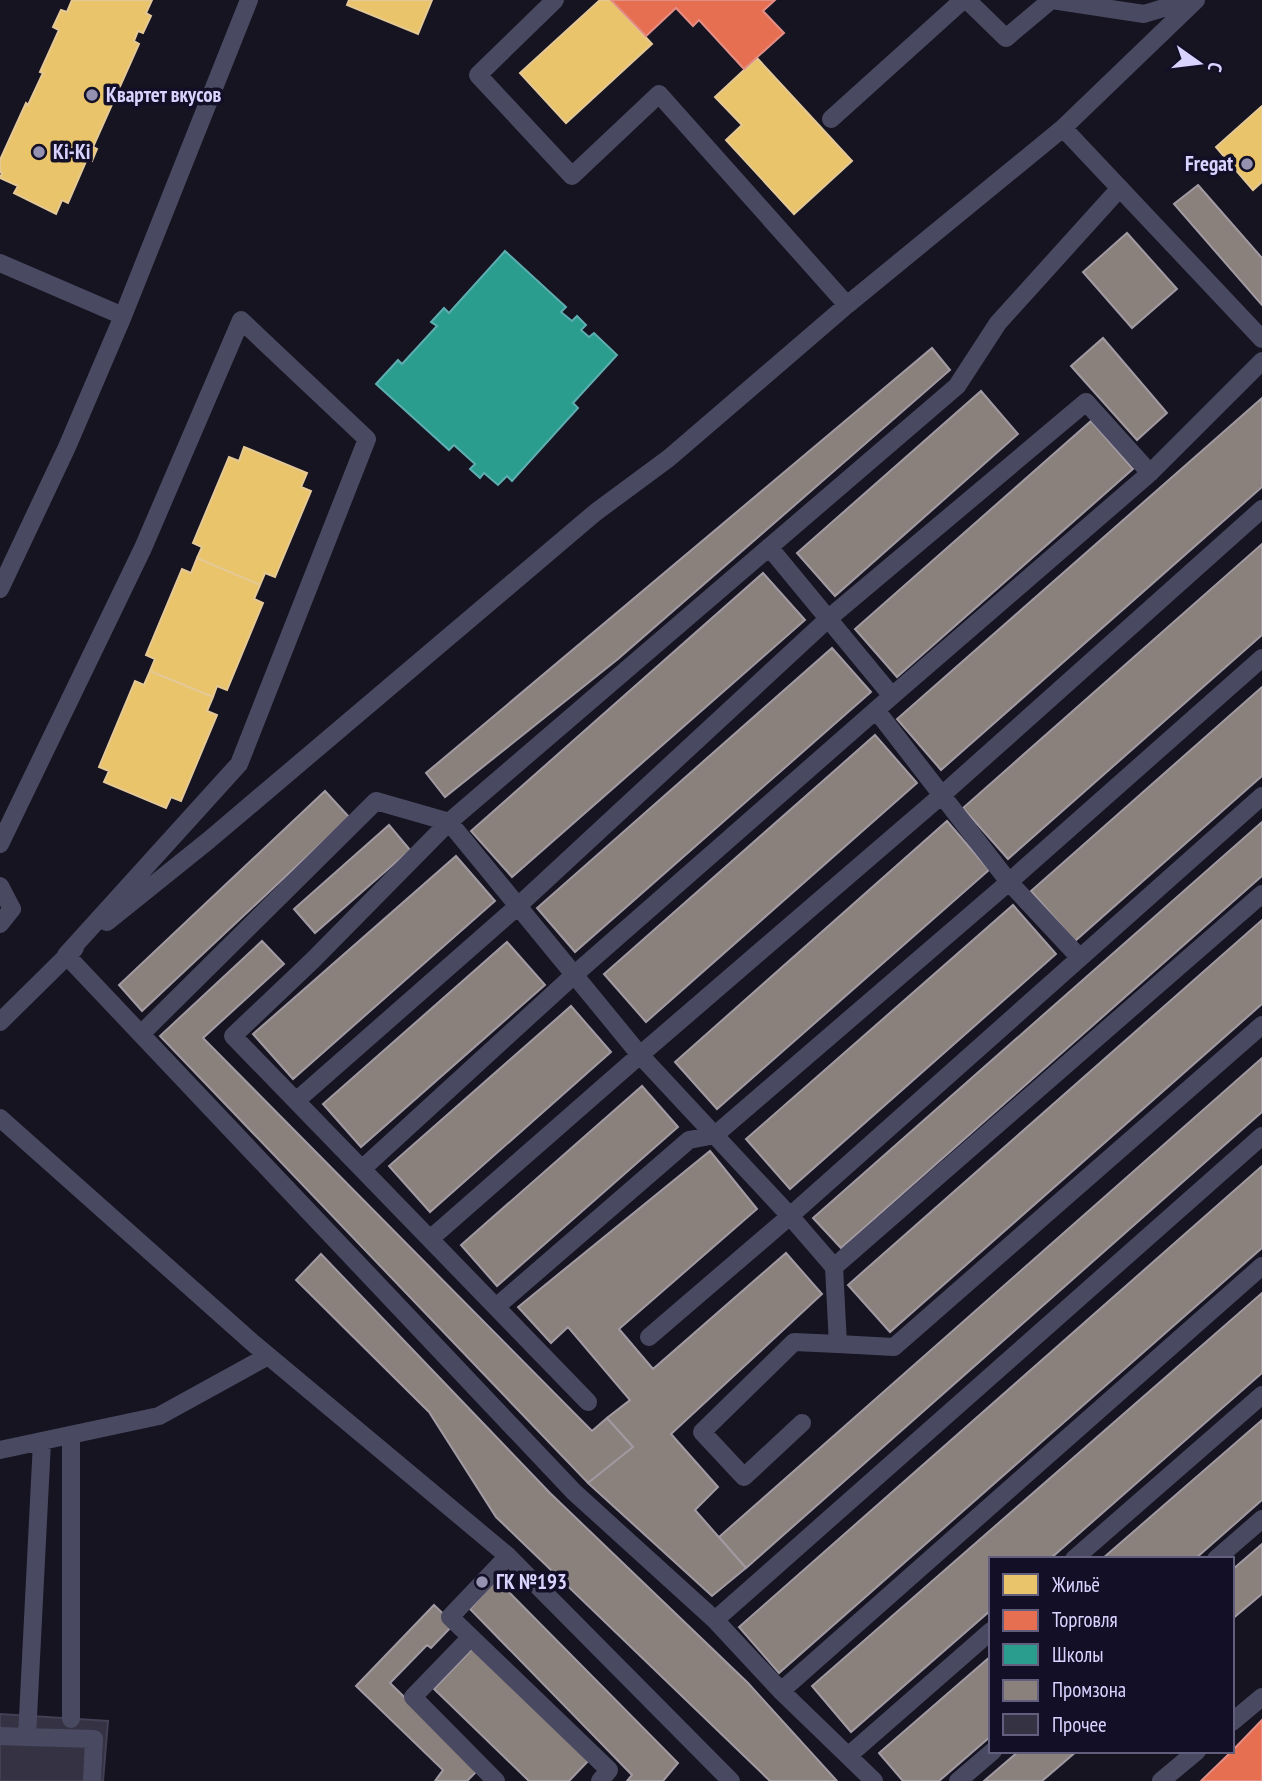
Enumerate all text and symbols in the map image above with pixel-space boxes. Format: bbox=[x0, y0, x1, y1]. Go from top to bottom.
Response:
north arrow bbox=[1164, 28, 1234, 98]
text: С bbox=[1203, 60, 1228, 75]
place label: Квартет вкусов bbox=[106, 81, 222, 108]
marker: Квартет вкусов bbox=[84, 87, 100, 103]
place label: Ki-Ki bbox=[53, 138, 91, 165]
marker: Ki-Ki bbox=[31, 144, 47, 160]
place label: Fregat bbox=[1185, 150, 1233, 177]
marker: Fregat bbox=[1239, 156, 1255, 172]
legend bbox=[989, 1557, 1234, 1753]
place label: ГК №193 bbox=[496, 1568, 567, 1595]
text: Жильё bbox=[1051, 1571, 1100, 1598]
marker: ГК №193 bbox=[474, 1574, 490, 1590]
text: Торговля bbox=[1052, 1606, 1118, 1633]
text: Школы bbox=[1052, 1641, 1104, 1668]
text: Промзона bbox=[1052, 1676, 1126, 1703]
text: Прочее bbox=[1052, 1711, 1107, 1738]

